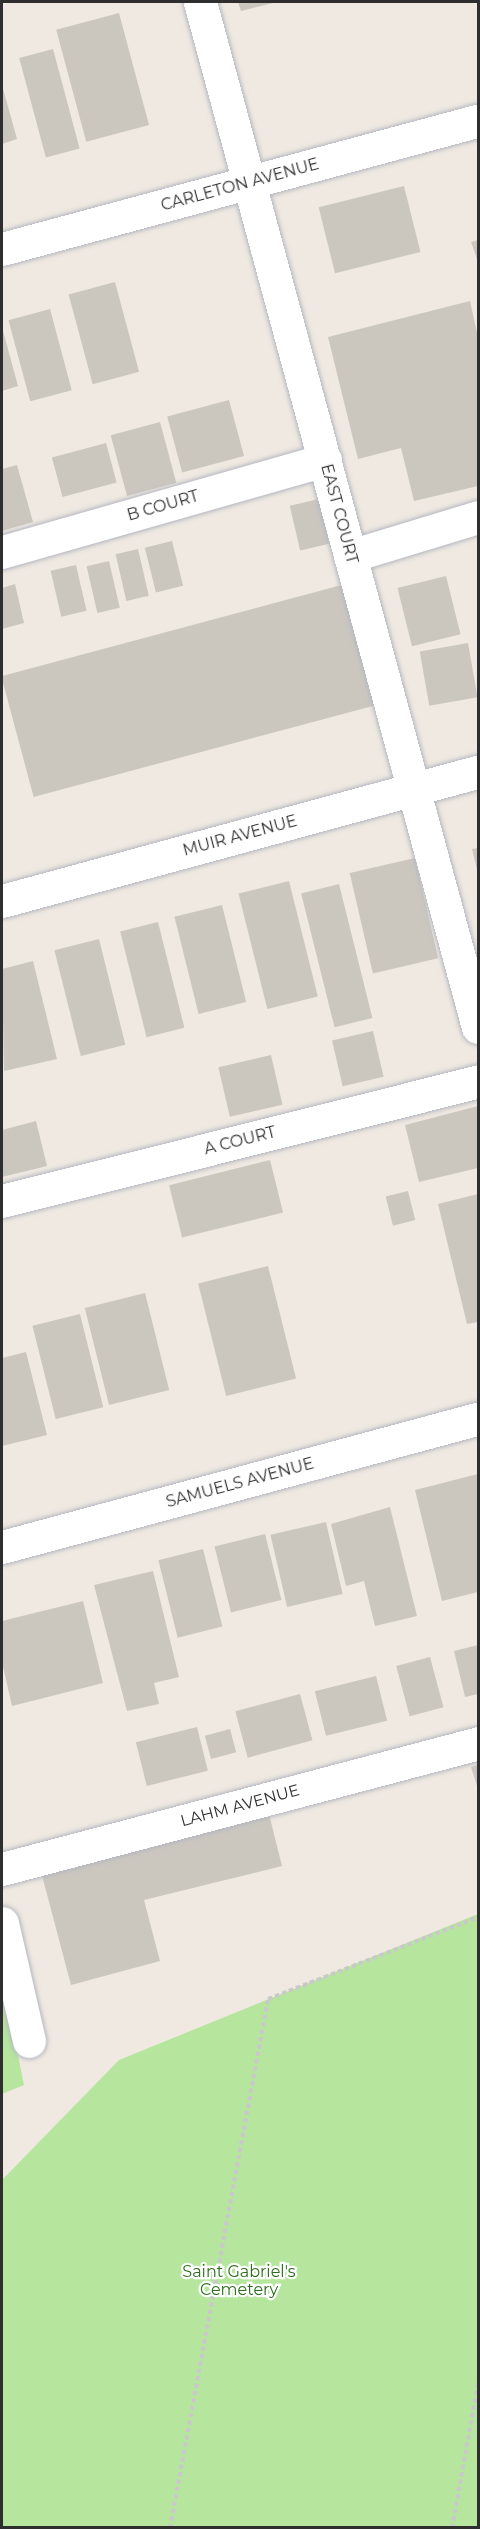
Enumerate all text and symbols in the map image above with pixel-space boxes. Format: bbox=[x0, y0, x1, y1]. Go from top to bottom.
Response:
street label: CARLETON AVENUE bbox=[159, 155, 321, 215]
street label: EAST COURT bbox=[316, 462, 362, 566]
street label: B COURT bbox=[125, 487, 201, 525]
street label: MUIR AVENUE bbox=[181, 812, 299, 860]
street label: A COURT bbox=[202, 1123, 278, 1159]
street label: SAMUELS AVENUE bbox=[164, 1454, 316, 1512]
street label: LAHM AVENUE bbox=[178, 1781, 302, 1831]
park label: Saint Gabriel's Cemetery bbox=[182, 2262, 296, 2300]

